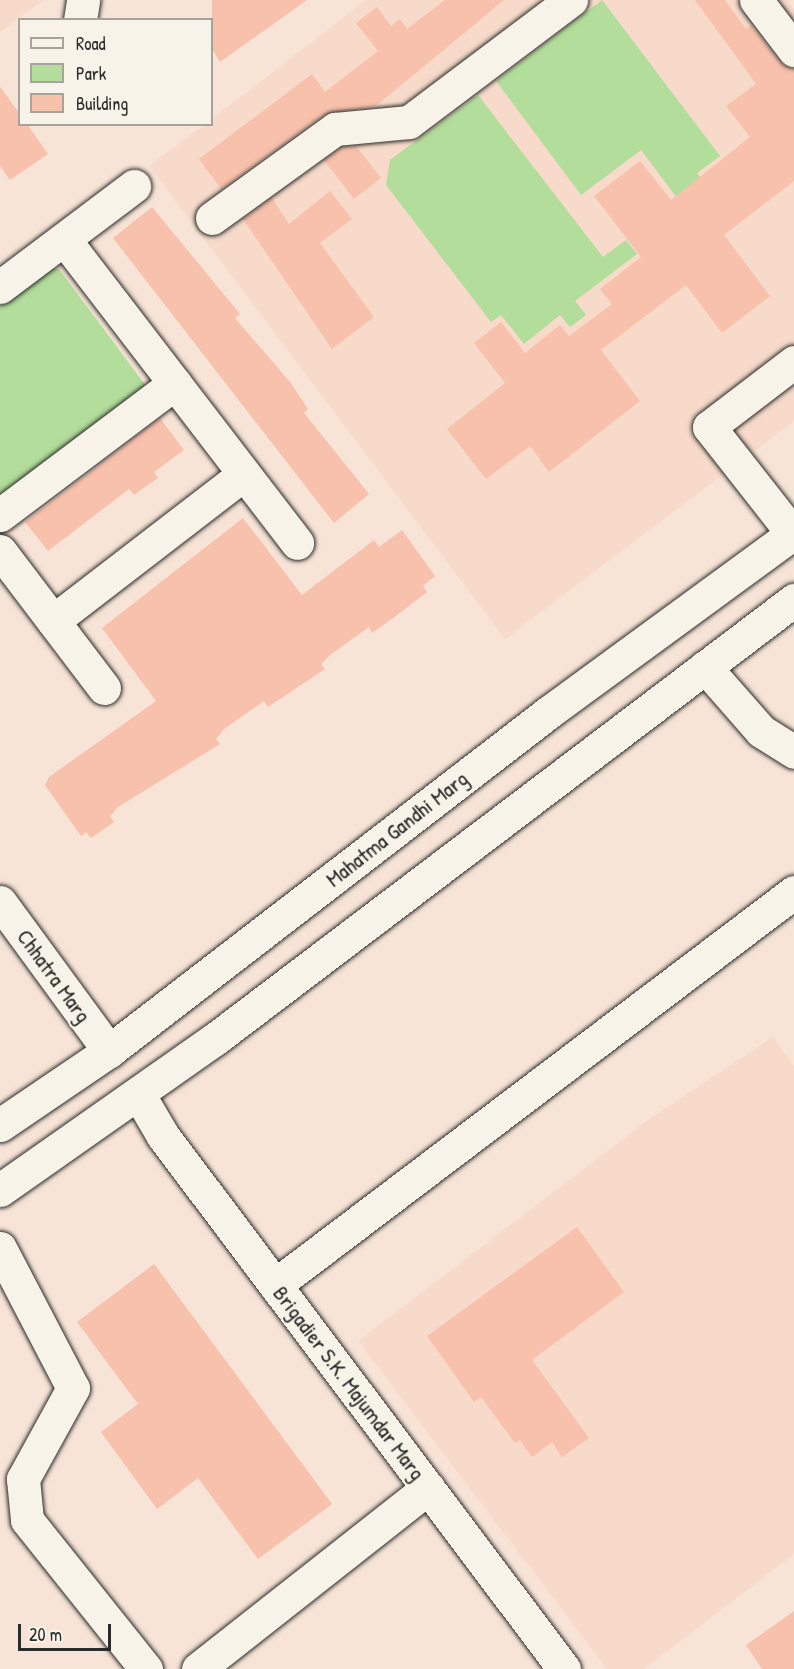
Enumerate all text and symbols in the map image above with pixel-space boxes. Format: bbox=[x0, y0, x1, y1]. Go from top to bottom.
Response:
legend bbox=[18, 18, 213, 126]
text: Road bbox=[76, 31, 106, 56]
text: Park bbox=[76, 61, 106, 86]
text: Building bbox=[76, 91, 128, 116]
street label: Mahatma Gandhi Marg bbox=[321, 765, 473, 893]
street label: Chhatra Marg bbox=[11, 924, 97, 1028]
street label: Brigadier S.K. Majumdar Marg bbox=[267, 1281, 431, 1485]
scale bar bbox=[21, 1612, 114, 1650]
text: 20 m bbox=[29, 1622, 62, 1647]

